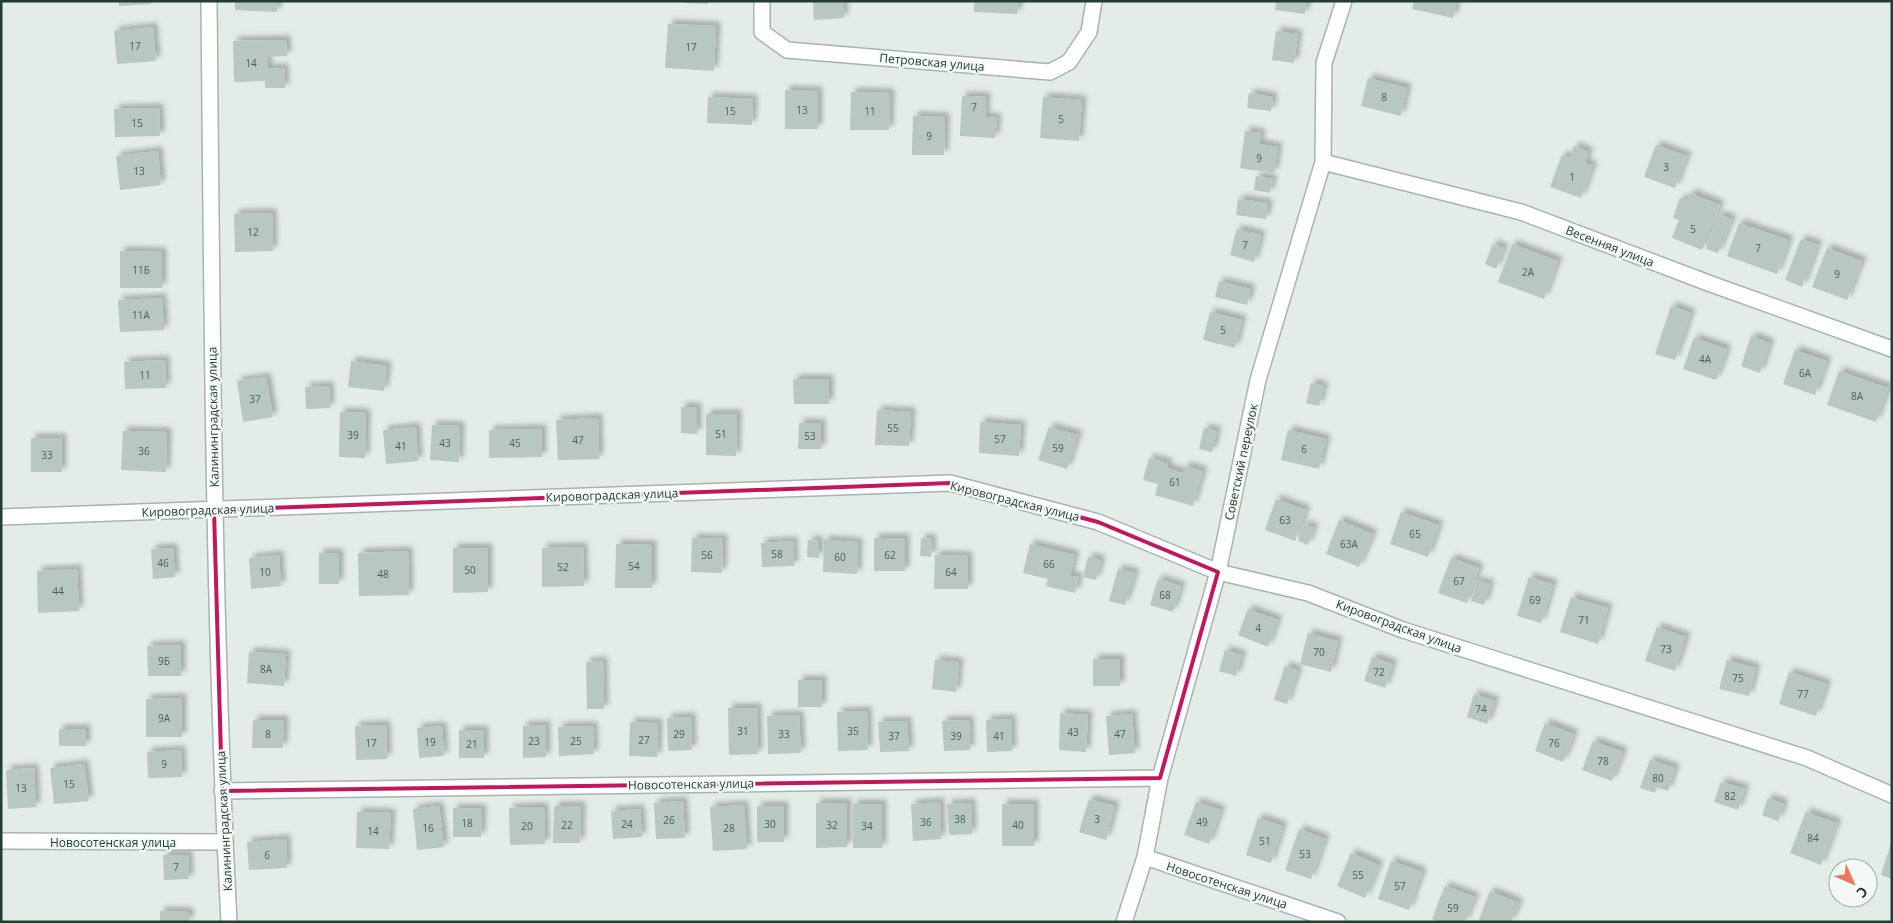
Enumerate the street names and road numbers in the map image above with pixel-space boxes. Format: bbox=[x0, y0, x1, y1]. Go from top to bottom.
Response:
street label: Петровская улица bbox=[879, 49, 985, 75]
street label: Весенняя улица bbox=[1563, 221, 1657, 271]
street label: Калининградская улица bbox=[203, 347, 223, 487]
street label: Советский переулок bbox=[1220, 401, 1262, 522]
street label: Кировоградская улица bbox=[949, 477, 1081, 525]
street label: Кировоградская улица bbox=[545, 484, 679, 506]
street label: Кировоградская улица bbox=[141, 499, 275, 521]
street label: Кировоградская улица bbox=[1334, 595, 1464, 657]
street label: Калининградская улица bbox=[212, 750, 236, 892]
street label: Новосотенская улица bbox=[628, 774, 754, 794]
street label: Новосотенская улица bbox=[50, 834, 176, 851]
street label: Новосотенская улица bbox=[1164, 857, 1290, 913]

